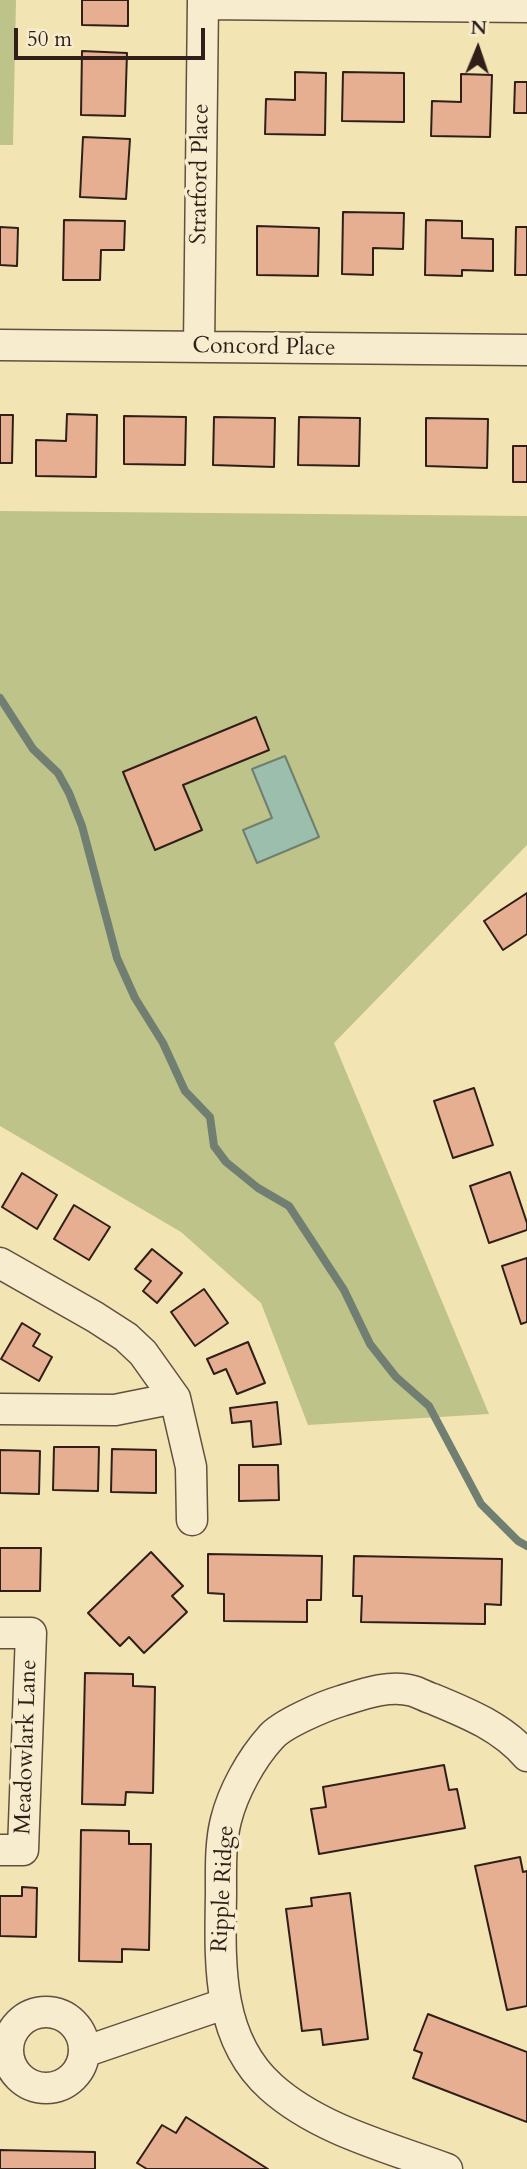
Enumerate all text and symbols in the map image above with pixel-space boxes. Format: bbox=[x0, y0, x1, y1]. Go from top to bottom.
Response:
scale bar bbox=[18, 14, 208, 58]
north arrow bbox=[443, 14, 513, 84]
text: N bbox=[470, 15, 487, 41]
text: 50 m bbox=[27, 25, 72, 54]
street label: Stratford Place bbox=[186, 103, 216, 245]
street label: Concord Place bbox=[192, 333, 336, 363]
street label: Meadowlark Lane bbox=[10, 1659, 44, 1835]
street label: Ripple Ridge bbox=[207, 1825, 241, 1953]

